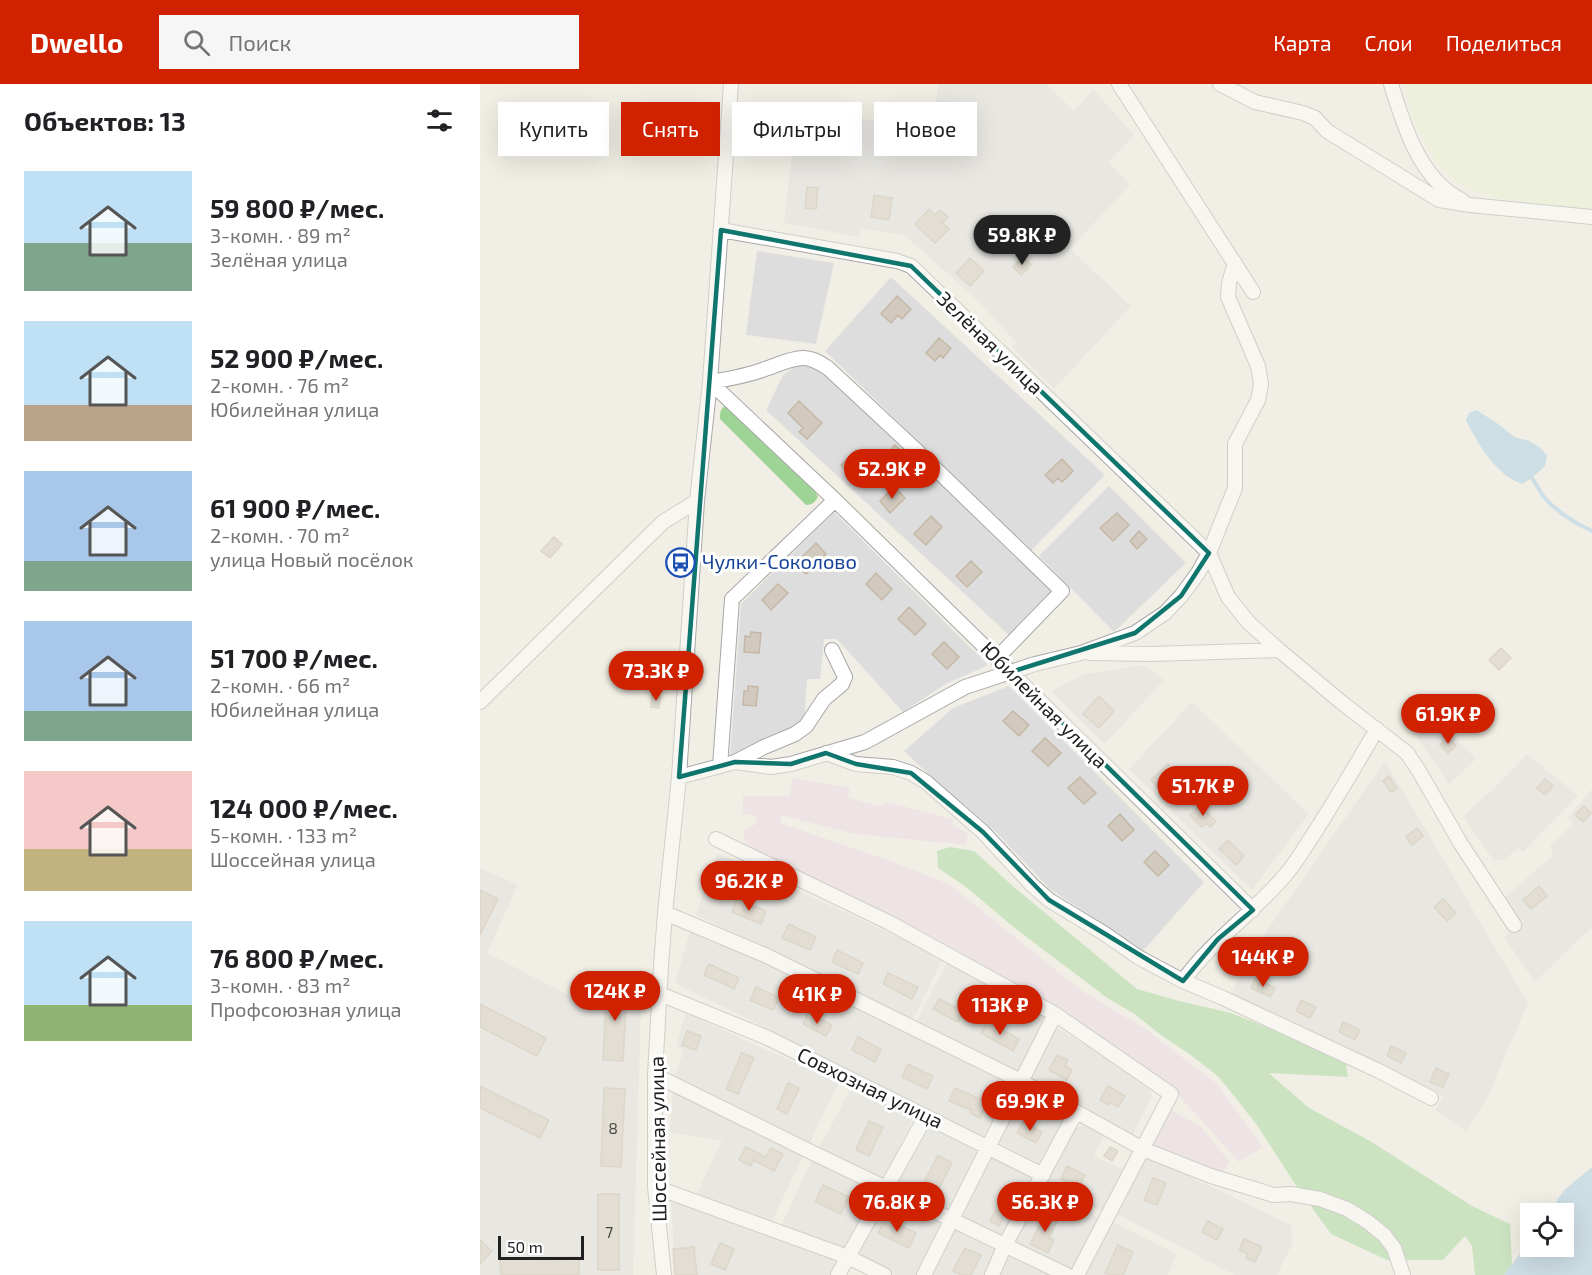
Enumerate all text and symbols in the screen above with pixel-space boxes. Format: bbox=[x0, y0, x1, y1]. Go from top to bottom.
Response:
search box bbox=[159, 15, 579, 69]
text: Dwello bbox=[30, 25, 123, 59]
icon: search bbox=[180, 26, 213, 59]
text: Поиск bbox=[228, 29, 291, 55]
text: Карта bbox=[1273, 30, 1332, 55]
text: Слои bbox=[1365, 30, 1413, 55]
text: Поделиться bbox=[1446, 30, 1562, 55]
chip: Купить bbox=[498, 102, 609, 156]
chip: Снять bbox=[621, 102, 720, 156]
chip: Фильтры bbox=[732, 102, 862, 156]
chip: Новое bbox=[874, 102, 977, 156]
icon: filters bbox=[423, 104, 456, 137]
text: Объектов: 13 bbox=[24, 105, 186, 136]
text: 59 800 ₽/мес. bbox=[210, 192, 384, 223]
icon: home bbox=[72, 195, 144, 267]
pin: 59.8K ₽ bbox=[967, 215, 1077, 266]
text: 59.8K ₽ bbox=[988, 222, 1056, 246]
text: 3-комн. · 89 m² bbox=[210, 223, 351, 247]
text: Зелёная улица bbox=[210, 247, 348, 271]
street label: Зелёная улица bbox=[932, 286, 1049, 399]
text: 52 900 ₽/мес. bbox=[210, 342, 383, 373]
icon: home bbox=[72, 345, 144, 417]
text: 2-комн. · 76 m² bbox=[210, 373, 349, 397]
text: Юбилейная улица bbox=[210, 397, 379, 421]
pin: 52.9K ₽ bbox=[837, 449, 947, 500]
text: 52.9K ₽ bbox=[858, 456, 926, 480]
text: 61 900 ₽/мес. bbox=[210, 492, 380, 523]
icon: home bbox=[72, 495, 144, 567]
text: 2-комн. · 70 m² bbox=[210, 523, 350, 547]
bus stop icon: Чулки-Соколово bbox=[665, 546, 697, 578]
text: улица Новый посёлок bbox=[210, 547, 414, 571]
place label: Чулки-Соколово bbox=[702, 549, 857, 574]
street label: Юбилейная улица bbox=[976, 636, 1113, 773]
text: 51 700 ₽/мес. bbox=[210, 642, 378, 673]
icon: home bbox=[72, 645, 144, 717]
pin: 73.3K ₽ bbox=[601, 651, 711, 702]
text: 73.3K ₽ bbox=[623, 658, 689, 682]
text: 2-комн. · 66 m² bbox=[210, 673, 350, 697]
pin: 61.9K ₽ bbox=[1393, 694, 1503, 745]
text: Юбилейная улица bbox=[210, 697, 379, 721]
text: 61.9K ₽ bbox=[1415, 701, 1481, 725]
pin: 51.7K ₽ bbox=[1148, 766, 1258, 817]
text: 51.7K ₽ bbox=[1171, 773, 1235, 797]
text: 124 000 ₽/мес. bbox=[210, 792, 398, 823]
icon: home bbox=[72, 795, 144, 867]
text: 5-комн. · 133 m² bbox=[210, 823, 357, 847]
text: Шоссейная улица bbox=[210, 847, 376, 871]
pin: 96.2K ₽ bbox=[694, 861, 804, 912]
text: 96.2K ₽ bbox=[715, 868, 783, 892]
pin: 144K ₽ bbox=[1214, 937, 1312, 988]
text: 76 800 ₽/мес. bbox=[210, 942, 384, 973]
text: 144K ₽ bbox=[1232, 944, 1294, 968]
icon: home bbox=[72, 945, 144, 1017]
pin: 124K ₽ bbox=[566, 971, 664, 1022]
text: 3-комн. · 83 m² bbox=[210, 973, 351, 997]
pin: 41K ₽ bbox=[775, 974, 859, 1025]
text: 124K ₽ bbox=[584, 978, 646, 1002]
text: 41K ₽ bbox=[792, 981, 842, 1005]
pin: 113K ₽ bbox=[951, 985, 1049, 1036]
text: 113K ₽ bbox=[971, 992, 1029, 1016]
text: Профсоюзная улица bbox=[210, 997, 402, 1021]
street label: Совхозная улица bbox=[793, 1041, 947, 1134]
street label: Шоссейная улица bbox=[644, 1056, 671, 1222]
pin: 69.9K ₽ bbox=[975, 1081, 1085, 1132]
text: 69.9K ₽ bbox=[996, 1088, 1064, 1112]
house number: 8 bbox=[608, 1118, 618, 1137]
pin: 76.8K ₽ bbox=[842, 1182, 952, 1233]
pin: 56.3K ₽ bbox=[990, 1182, 1100, 1233]
text: 76.8K ₽ bbox=[863, 1189, 931, 1213]
text: 56.3K ₽ bbox=[1011, 1189, 1079, 1213]
map controls bbox=[1520, 1203, 1574, 1257]
button: locate bbox=[1520, 1203, 1574, 1257]
house number: 7 bbox=[605, 1222, 613, 1241]
scale bar bbox=[498, 1233, 584, 1260]
text: 50 m bbox=[507, 1237, 543, 1256]

